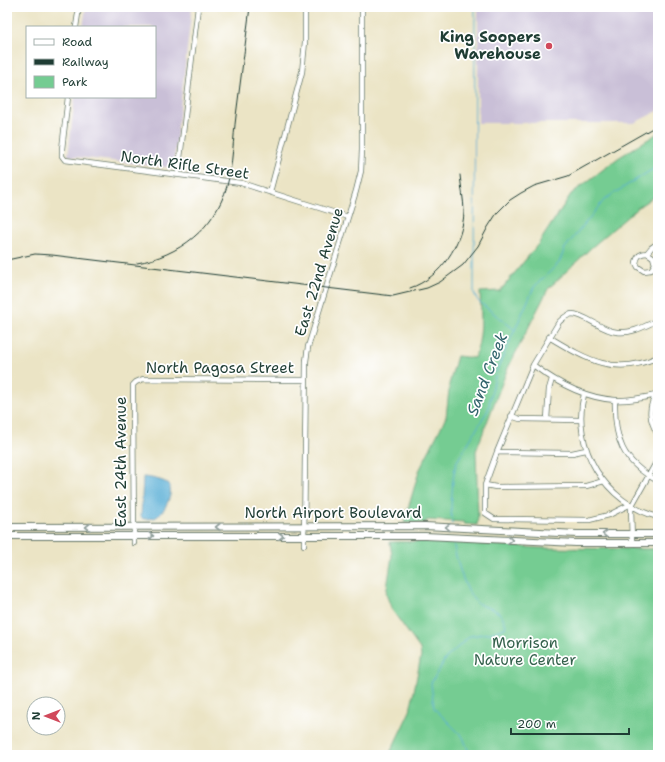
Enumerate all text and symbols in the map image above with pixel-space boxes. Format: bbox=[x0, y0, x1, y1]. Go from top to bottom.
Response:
legend bbox=[26, 26, 156, 98]
place label: King Soopers Warehouse bbox=[440, 27, 541, 64]
text: Road bbox=[62, 34, 93, 50]
marker: King Soopers Warehouse bbox=[544, 41, 554, 51]
text: Railway bbox=[62, 54, 109, 70]
text: Park bbox=[62, 74, 88, 90]
street label: North Rifle Street bbox=[119, 146, 251, 184]
street label: East 22nd Avenue bbox=[290, 205, 348, 339]
water label: Sand Creek bbox=[462, 329, 512, 419]
street label: North Pagosa Street bbox=[146, 358, 294, 378]
street label: East 24th Avenue bbox=[111, 397, 131, 527]
street label: North Airport Boulevard bbox=[245, 503, 422, 523]
one-way arrow bbox=[445, 522, 451, 531]
one-way arrow bbox=[85, 523, 91, 531]
one-way arrow bbox=[215, 523, 221, 531]
one-way arrow bbox=[602, 530, 608, 538]
one-way arrow bbox=[148, 532, 154, 540]
one-way arrow bbox=[278, 532, 284, 540]
one-way arrow bbox=[507, 535, 513, 544]
park label: Morrison Nature Center bbox=[474, 633, 576, 670]
north arrow bbox=[26, 696, 66, 736]
scale bar bbox=[511, 710, 629, 736]
text: N bbox=[29, 711, 44, 720]
text: 200 m bbox=[517, 716, 556, 732]

